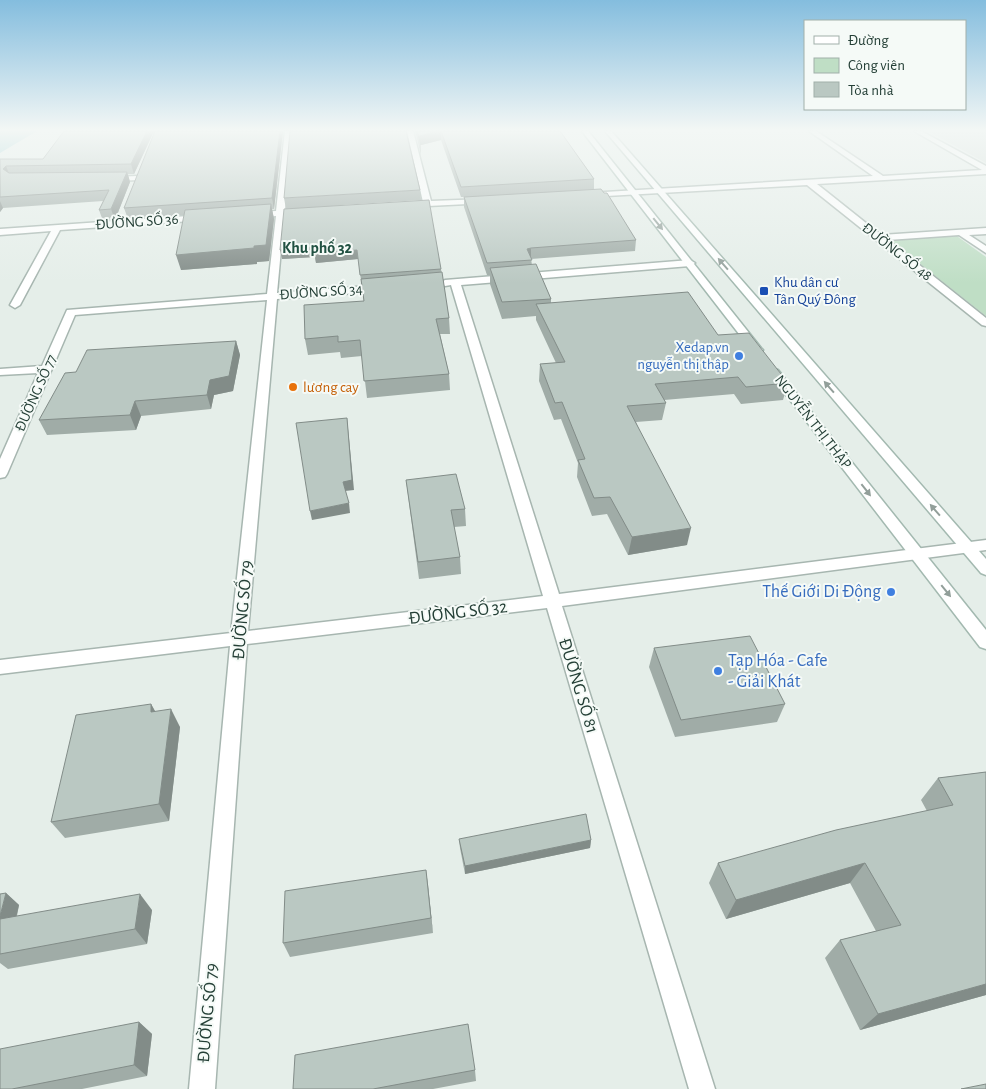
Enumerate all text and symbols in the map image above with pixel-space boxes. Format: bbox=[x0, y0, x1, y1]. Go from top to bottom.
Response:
legend bbox=[804, 20, 966, 110]
text: Đường bbox=[848, 33, 889, 48]
text: Công viên bbox=[848, 58, 905, 73]
text: Tòa nhà bbox=[848, 83, 894, 98]
street label: ĐƯỜNG SỐ 36 bbox=[95, 209, 179, 232]
one-way arrow bbox=[653, 217, 664, 230]
street label: ĐƯỜNG SỐ 48 bbox=[859, 218, 937, 284]
district label: Khu phố 32 bbox=[282, 239, 353, 256]
one-way arrow bbox=[717, 258, 728, 271]
place label: Khu dân cư Tân Quý Đông bbox=[774, 275, 856, 307]
street label: ĐƯỜNG SỐ 34 bbox=[279, 279, 363, 302]
marker: Khu dân cư Tân Quý Đông bbox=[758, 285, 770, 297]
place label: Xedap.vn nguyễn thị thập bbox=[637, 340, 729, 372]
marker: Xedap.vn nguyễn thị thập bbox=[733, 350, 745, 362]
street label: ĐƯỜNG SỐ 77 bbox=[10, 351, 60, 434]
street label: NGUYỄN THỊ THẬP bbox=[772, 370, 857, 472]
place label: lương cay bbox=[303, 380, 359, 395]
marker: lương cay bbox=[287, 381, 299, 393]
one-way arrow bbox=[823, 382, 835, 394]
one-way arrow bbox=[861, 483, 872, 496]
one-way arrow bbox=[929, 505, 941, 517]
street label: ĐƯỜNG SỐ 79 bbox=[225, 559, 256, 661]
place label: Thế Giới Di Động bbox=[762, 582, 881, 601]
one-way arrow bbox=[940, 584, 951, 597]
marker: Thế Giới Di Động bbox=[885, 586, 897, 598]
street label: ĐƯỜNG SỐ 32 bbox=[407, 593, 508, 628]
street label: ĐƯỜNG SỐ 81 bbox=[555, 635, 606, 736]
place label: Tạp Hóa - Cafe - Giải Khát bbox=[728, 652, 828, 691]
marker: Tạp Hóa - Cafe - Giải Khát bbox=[712, 665, 724, 677]
street label: ĐƯỜNG SỐ 79 bbox=[190, 962, 221, 1064]

